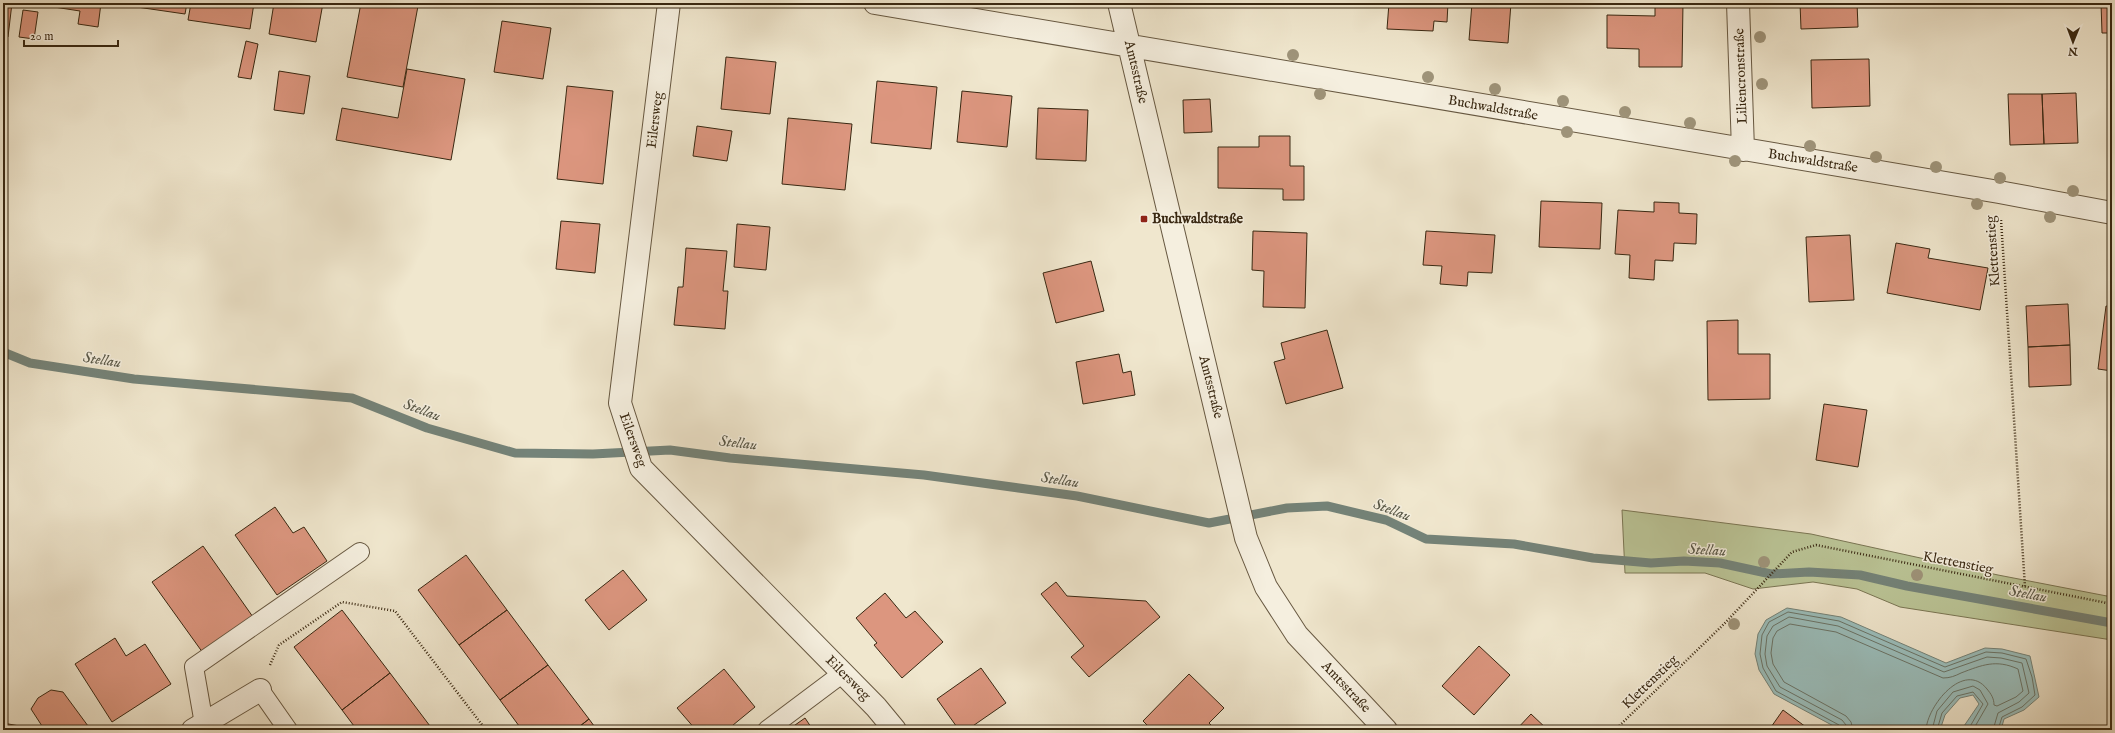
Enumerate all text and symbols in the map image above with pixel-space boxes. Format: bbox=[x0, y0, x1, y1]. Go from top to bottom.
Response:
scale bar bbox=[24, 22, 118, 48]
north arrow bbox=[2053, 22, 2093, 62]
street label: Liliencronstraße bbox=[1730, 27, 1752, 124]
text: 20 m bbox=[30, 29, 53, 44]
street label: Amtsstraße bbox=[1120, 38, 1152, 106]
text: N bbox=[2067, 44, 2079, 58]
street label: Eilersweg bbox=[643, 90, 667, 149]
street label: Buchwaldstraße bbox=[1447, 91, 1540, 125]
street label: Buchwaldstraße bbox=[1767, 145, 1860, 177]
place label: Buchwaldstraße bbox=[1152, 210, 1243, 228]
marker: Buchwaldstraße bbox=[1139, 214, 1149, 224]
street label: Klettenstieg bbox=[1982, 214, 2004, 287]
water label: Stellau bbox=[82, 348, 122, 372]
street label: Amtsstraße bbox=[1194, 353, 1228, 421]
water label: Stellau bbox=[401, 395, 443, 425]
street label: Eilersweg bbox=[615, 410, 651, 470]
water label: Stellau bbox=[718, 432, 758, 454]
water label: Stellau bbox=[1040, 468, 1080, 492]
water label: Stellau bbox=[1371, 495, 1413, 525]
water label: Stellau bbox=[1687, 540, 1727, 560]
street label: Klettenstieg bbox=[1921, 547, 1995, 579]
water label: Stellau bbox=[2008, 581, 2049, 607]
street label: Klettenstieg bbox=[1618, 651, 1682, 713]
street label: Eilersweg bbox=[822, 652, 875, 705]
street label: Amtsstraße bbox=[1317, 657, 1375, 717]

